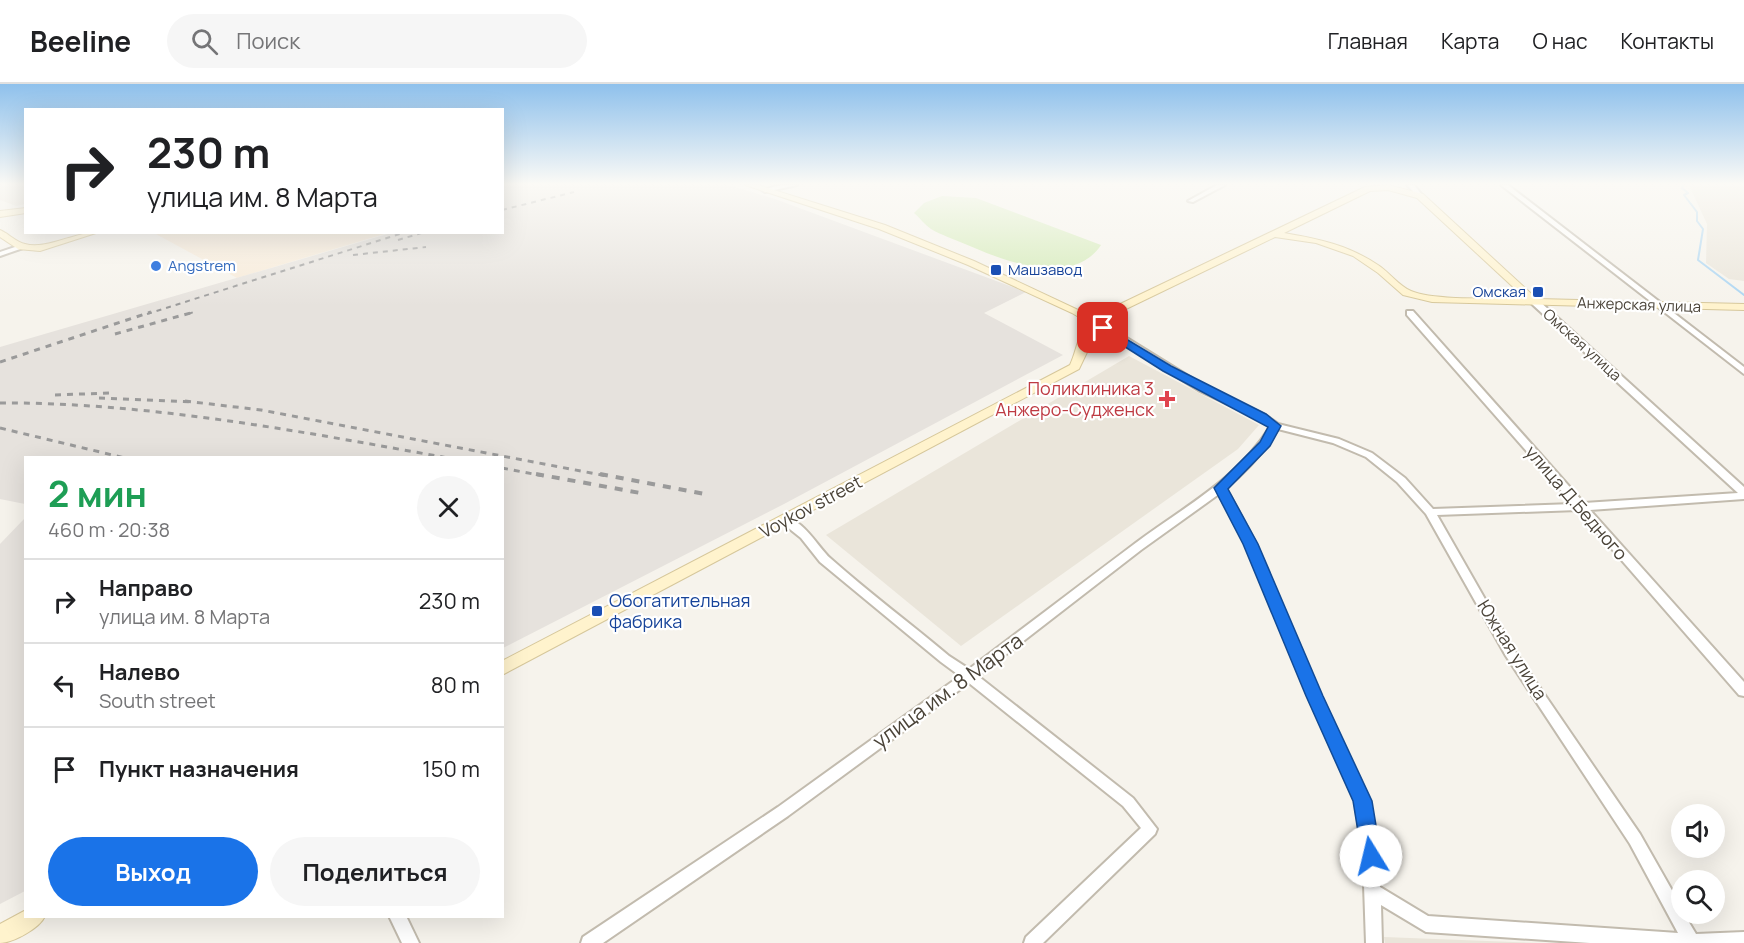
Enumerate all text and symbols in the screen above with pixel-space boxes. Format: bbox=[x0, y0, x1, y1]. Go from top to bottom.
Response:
search box bbox=[167, 14, 587, 68]
text: Beeline bbox=[30, 22, 131, 60]
icon: search bbox=[188, 25, 221, 58]
text: Поиск bbox=[236, 26, 300, 56]
text: Главная bbox=[1328, 27, 1408, 55]
text: Карта bbox=[1441, 27, 1499, 55]
text: О нас bbox=[1532, 27, 1588, 55]
text: Контакты bbox=[1621, 27, 1714, 55]
text: 230 m bbox=[147, 123, 270, 181]
icon: right bbox=[48, 132, 126, 210]
text: улица им. 8 Марта bbox=[147, 178, 378, 215]
place label: Angstrem bbox=[168, 255, 236, 276]
marker: Angstrem bbox=[149, 259, 163, 273]
place label: Машзавод bbox=[1008, 259, 1082, 280]
marker: Машзавод bbox=[989, 263, 1003, 277]
place label: Омская bbox=[1472, 281, 1526, 302]
marker: Омская bbox=[1531, 285, 1545, 299]
street label: Анжерская улица bbox=[1577, 292, 1701, 317]
pin bbox=[1077, 302, 1128, 353]
street label: Омская улица bbox=[1539, 304, 1626, 386]
icon: arrive bbox=[1086, 311, 1119, 344]
place label: Поликлиника 3 Анжеро-Судженск bbox=[995, 376, 1155, 421]
marker: Поликлиника 3 Анжеро-Судженск bbox=[1158, 390, 1176, 408]
street label: улица Д.Бедного bbox=[1520, 440, 1633, 565]
text: 2 мин bbox=[48, 469, 147, 518]
street label: Voykov street bbox=[755, 469, 866, 543]
button: close bbox=[417, 476, 480, 539]
text: 460 m · 20:38 bbox=[48, 516, 170, 543]
text: Направо bbox=[99, 573, 193, 603]
icon: right bbox=[48, 585, 81, 618]
text: 230 m bbox=[419, 586, 480, 616]
place label: Обогатительная фабрика bbox=[609, 588, 750, 633]
street label: Южная улица bbox=[1473, 595, 1553, 704]
text: улица им. 8 Марта bbox=[99, 603, 270, 630]
marker: Обогатительная фабрика bbox=[590, 604, 604, 618]
street label: улица им. 8 Марта bbox=[867, 626, 1028, 754]
text: Налево bbox=[99, 657, 180, 687]
icon: left bbox=[48, 669, 81, 702]
text: 80 m bbox=[431, 670, 480, 700]
text: South street bbox=[99, 687, 216, 714]
icon: arrive bbox=[48, 753, 81, 786]
text: Пункт назначения bbox=[99, 754, 299, 784]
text: 150 m bbox=[422, 754, 480, 784]
map controls bbox=[1671, 804, 1725, 924]
button: sound bbox=[1671, 804, 1725, 858]
position arrow bbox=[1339, 824, 1403, 888]
button: Выход bbox=[48, 837, 258, 906]
button: Поделиться bbox=[270, 837, 480, 906]
button: search bbox=[1671, 870, 1725, 924]

